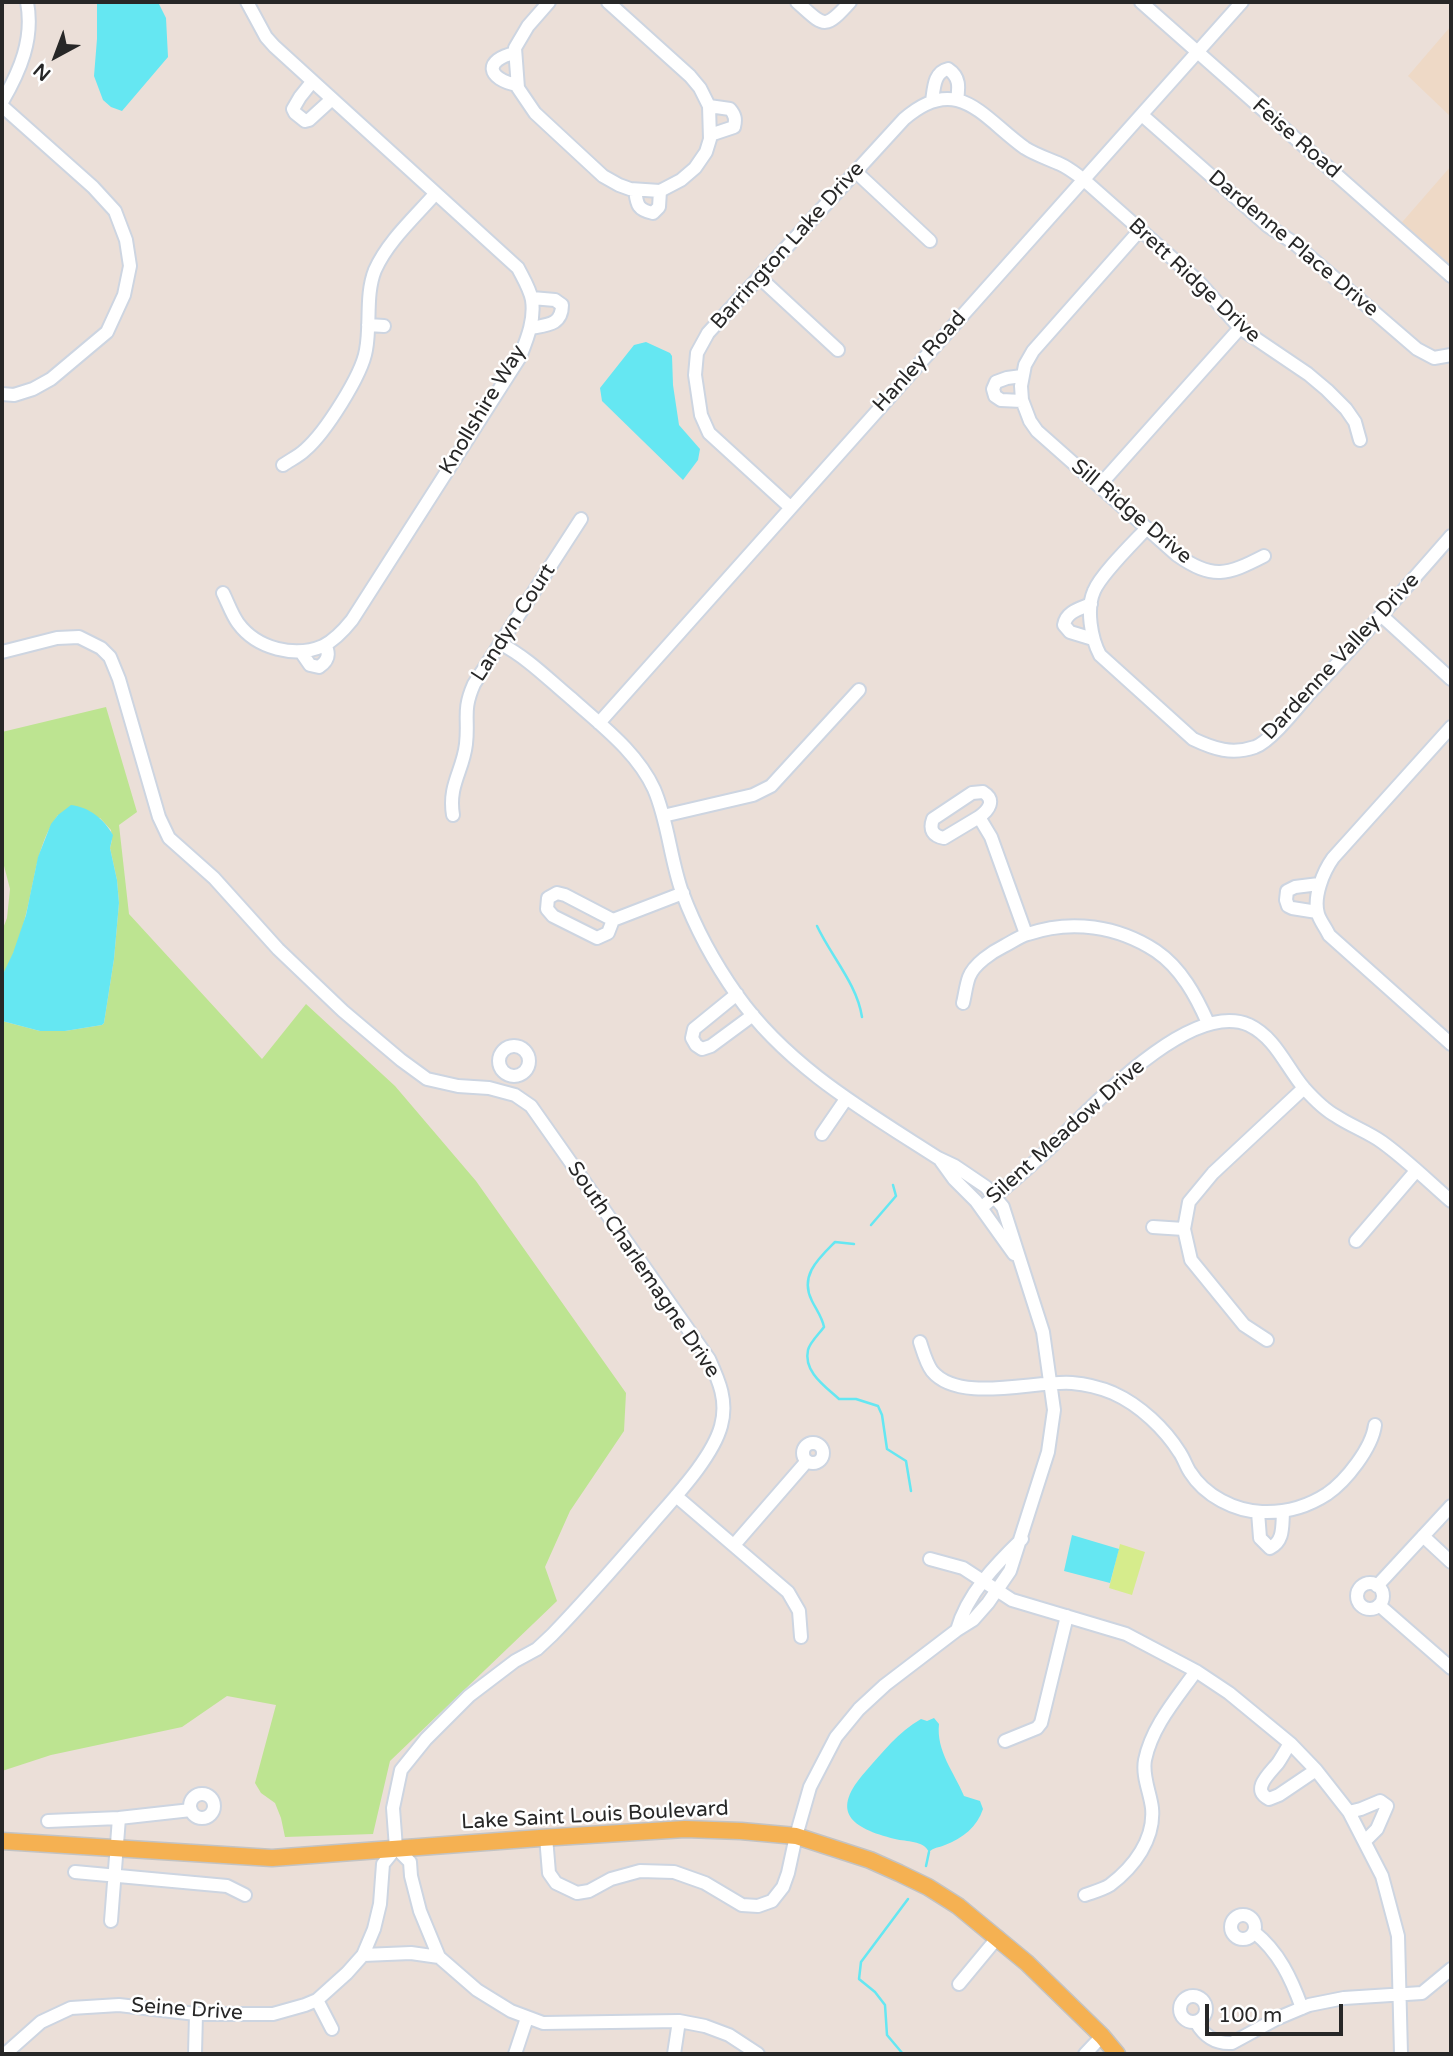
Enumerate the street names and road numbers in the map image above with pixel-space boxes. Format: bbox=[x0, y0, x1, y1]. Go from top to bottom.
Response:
street label: Feise Road bbox=[1247, 94, 1345, 184]
street label: Barrington Lake Drive bbox=[706, 157, 870, 335]
street label: Dardenne Place Drive bbox=[1203, 165, 1383, 323]
street label: Brett Ridge Drive bbox=[1123, 213, 1265, 349]
street label: Hanley Road bbox=[868, 306, 972, 418]
street label: Knollshire Way bbox=[434, 341, 532, 479]
street label: Sill Ridge Drive bbox=[1066, 454, 1196, 570]
street label: Landyn Court bbox=[467, 559, 561, 687]
street label: Dardenne Valley Drive bbox=[1257, 568, 1425, 746]
street label: Silent Meadow Drive bbox=[982, 1054, 1150, 1210]
street label: South Charlemagne Drive bbox=[561, 1157, 725, 1383]
street label: Lake Saint Louis Boulevard bbox=[461, 1796, 729, 1836]
street label: Seine Drive bbox=[130, 1994, 244, 2026]

